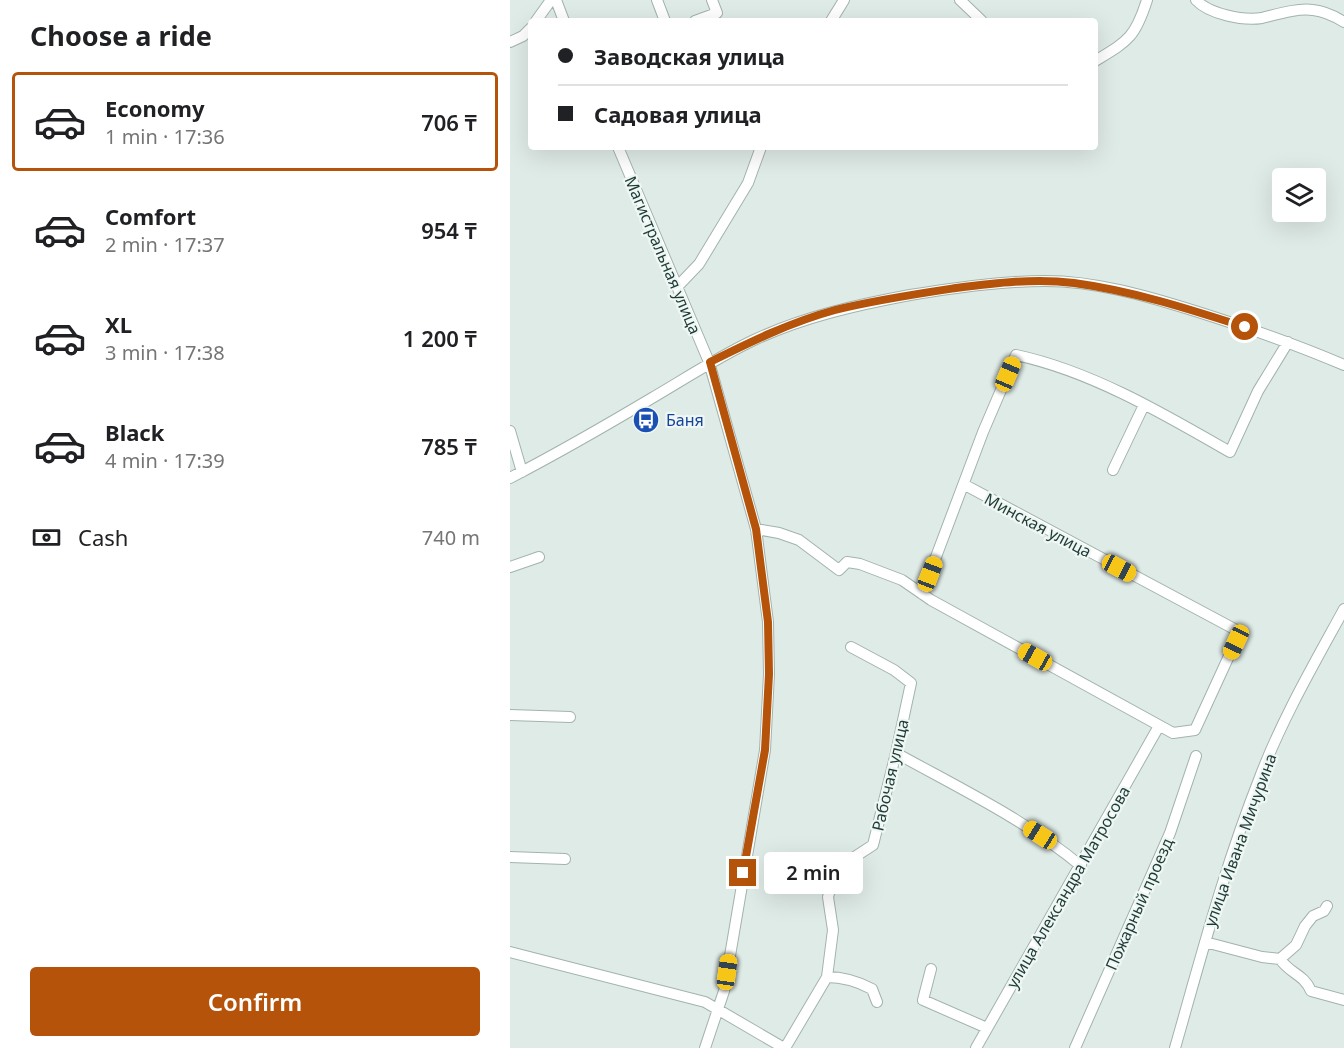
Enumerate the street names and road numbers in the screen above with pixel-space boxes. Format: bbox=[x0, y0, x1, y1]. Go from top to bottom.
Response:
street label: Магистральная улица bbox=[620, 173, 706, 337]
street label: Минская улица bbox=[981, 488, 1095, 562]
street label: Рабочая улица bbox=[866, 717, 914, 833]
street label: улица Ивана Мичурина bbox=[1198, 750, 1282, 930]
street label: улица Александра Матросова bbox=[1001, 782, 1135, 992]
street label: Пожарный проезд bbox=[1100, 834, 1178, 974]

